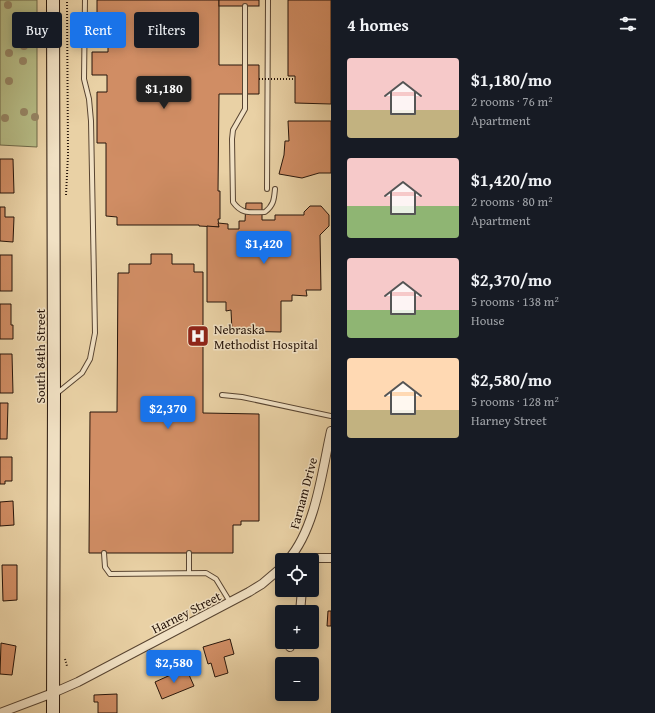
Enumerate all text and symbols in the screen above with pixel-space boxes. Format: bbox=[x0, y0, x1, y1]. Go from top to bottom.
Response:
chip: Buy bbox=[12, 12, 62, 48]
chip: Rent bbox=[70, 12, 126, 48]
chip: Filters bbox=[134, 12, 199, 48]
text: 4 homes bbox=[347, 12, 409, 37]
icon: filters bbox=[617, 13, 639, 35]
text: $1,180/mo bbox=[471, 67, 552, 92]
icon: home bbox=[379, 74, 427, 122]
pin: $1,180 bbox=[131, 76, 197, 110]
text: $1,180 bbox=[145, 79, 183, 98]
text: 2 rooms · 76 m² bbox=[471, 92, 553, 111]
text: Apartment bbox=[471, 111, 531, 130]
text: $1,420/mo bbox=[471, 167, 552, 192]
icon: home bbox=[379, 174, 427, 222]
text: 2 rooms · 80 m² bbox=[471, 192, 553, 211]
text: Apartment bbox=[471, 211, 531, 230]
pin: $1,420 bbox=[231, 231, 297, 265]
text: $1,420 bbox=[245, 234, 283, 253]
text: $2,370/mo bbox=[471, 267, 552, 292]
icon: home bbox=[379, 274, 427, 322]
text: 5 rooms · 138 m² bbox=[471, 292, 559, 311]
street label: South 84th Street bbox=[31, 308, 50, 403]
text: House bbox=[471, 311, 505, 330]
place label: Nebraska Methodist Hospital bbox=[214, 320, 318, 354]
hospital icon: Nebraska Methodist Hospital bbox=[185, 323, 211, 349]
text: $2,580/mo bbox=[471, 367, 552, 392]
icon: home bbox=[379, 374, 427, 422]
text: 5 rooms · 128 m² bbox=[471, 392, 559, 411]
pin: $2,370 bbox=[135, 396, 201, 430]
text: $2,370 bbox=[149, 399, 187, 418]
text: Harney Street bbox=[471, 411, 547, 430]
street label: Farnam Drive bbox=[285, 455, 322, 531]
map controls bbox=[275, 553, 319, 701]
button: locate bbox=[275, 553, 319, 597]
street label: Harney Street bbox=[148, 587, 225, 638]
button: + bbox=[275, 605, 319, 649]
pin: $2,580 bbox=[141, 650, 207, 684]
text: $2,580 bbox=[155, 653, 193, 672]
button: − bbox=[275, 657, 319, 701]

